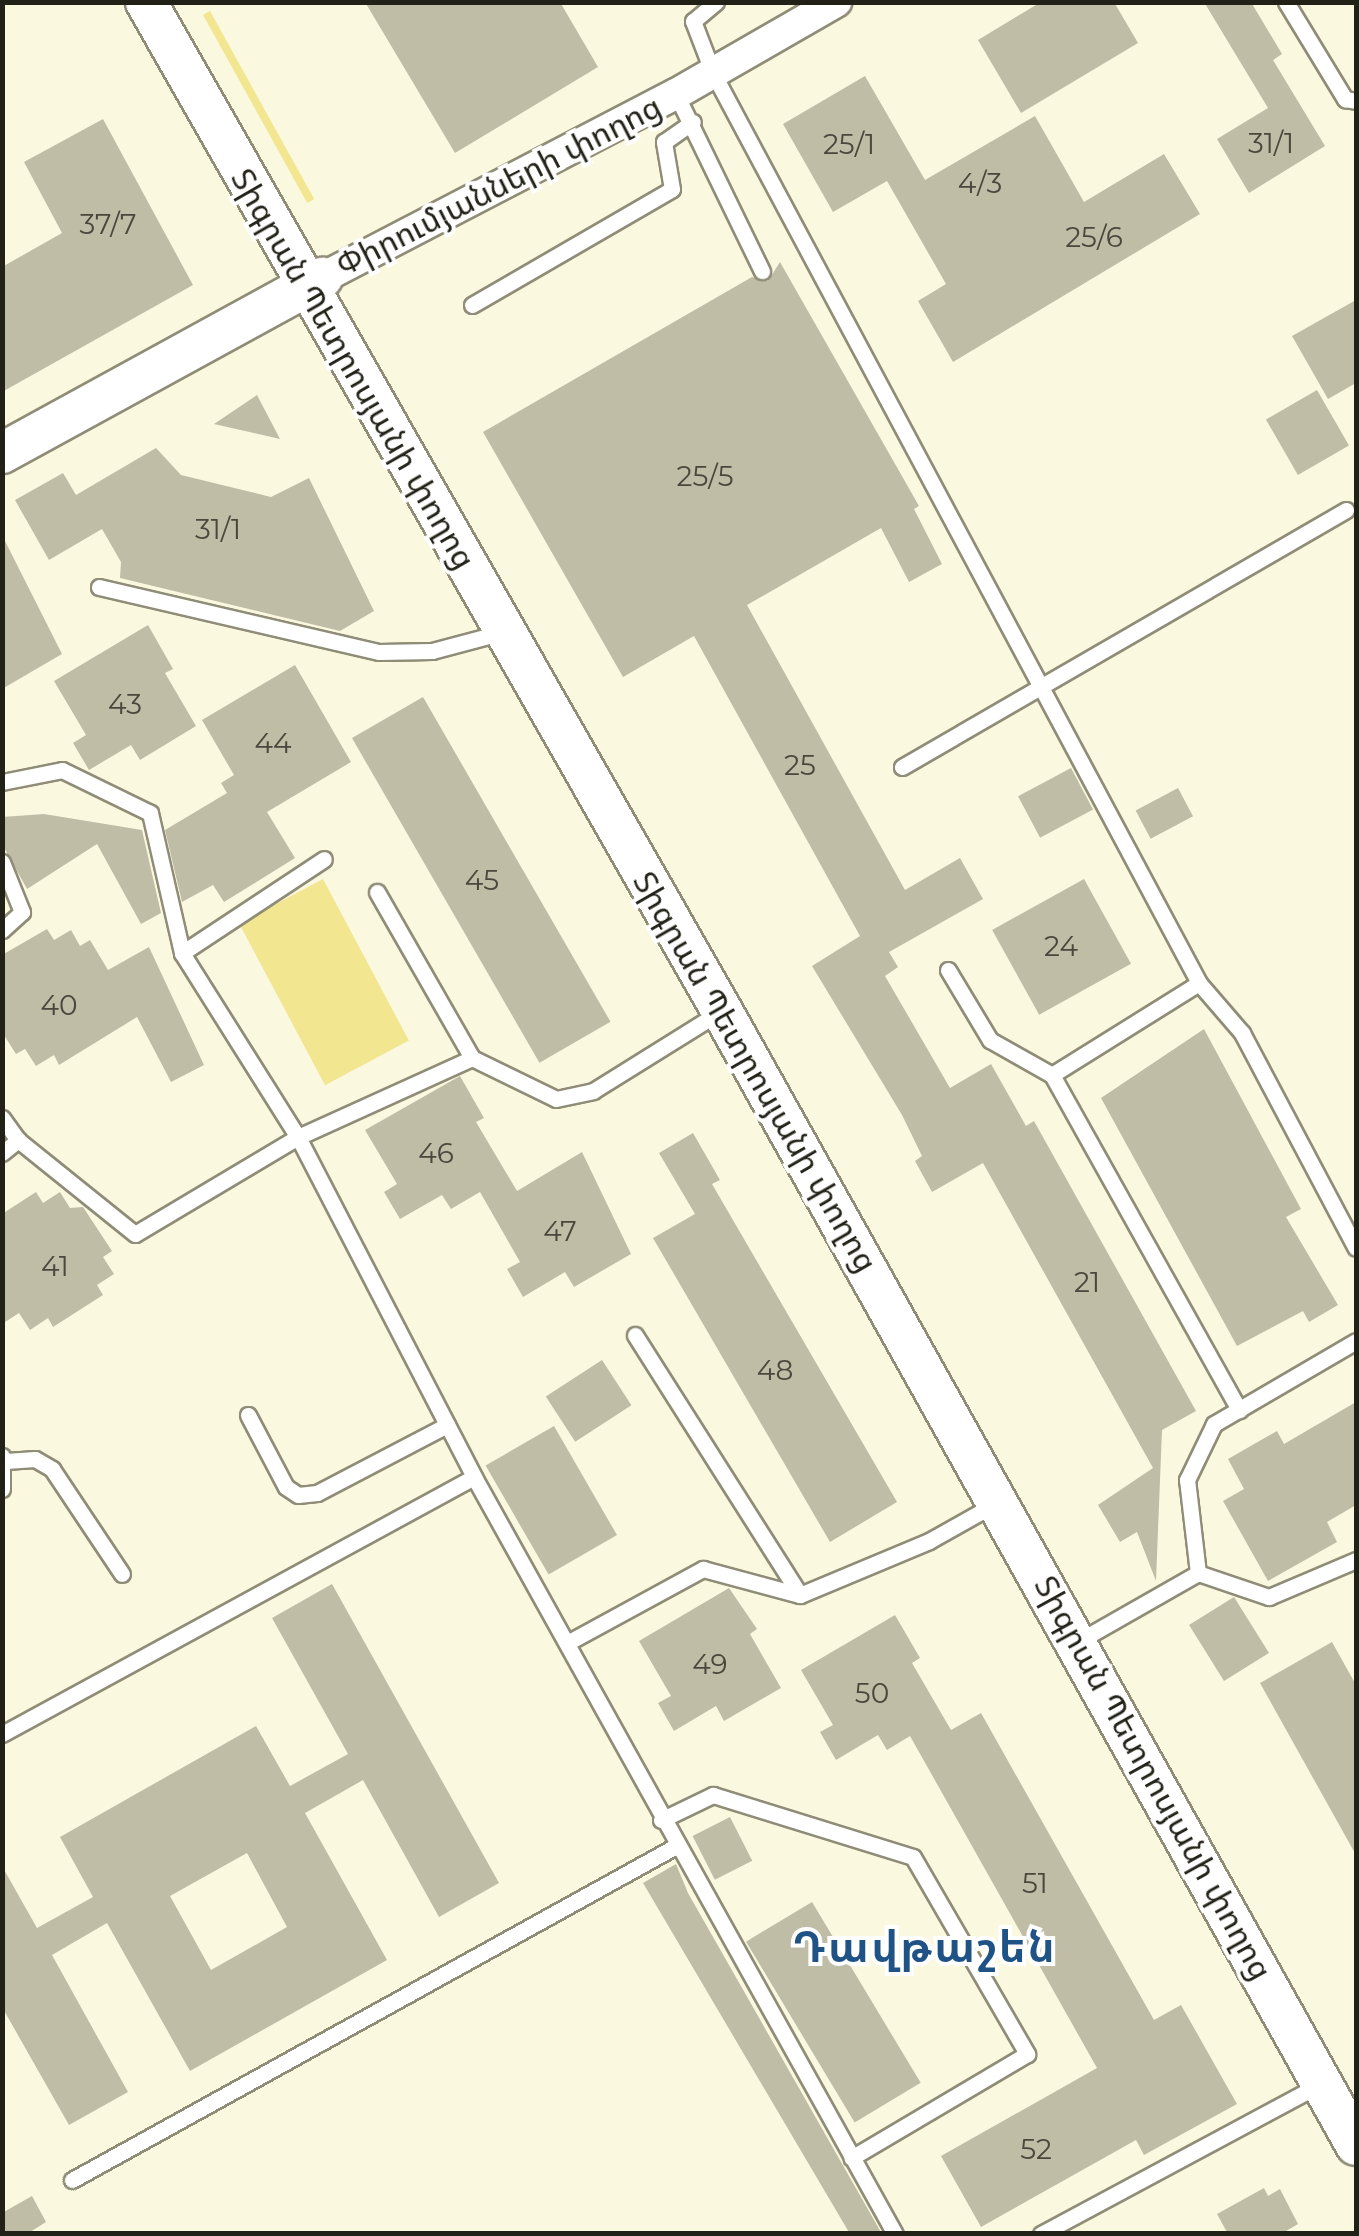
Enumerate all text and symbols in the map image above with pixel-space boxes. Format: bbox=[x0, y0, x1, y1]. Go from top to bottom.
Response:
street label: Փիրումյանների փողոց bbox=[330, 87, 668, 285]
house number: 31/1 bbox=[1248, 126, 1294, 160]
house number: 25/1 bbox=[823, 127, 875, 161]
street label: Տիգրան Պետրոսյանի փողոց bbox=[222, 162, 484, 576]
house number: 4/3 bbox=[958, 166, 1002, 200]
house number: 37/7 bbox=[79, 207, 137, 241]
house number: 25/6 bbox=[1065, 220, 1123, 254]
house number: 25/5 bbox=[677, 459, 733, 493]
house number: 31/1 bbox=[195, 512, 241, 546]
house number: 43 bbox=[108, 687, 142, 721]
house number: 44 bbox=[254, 726, 292, 760]
house number: 25 bbox=[784, 748, 816, 782]
house number: 45 bbox=[465, 863, 499, 897]
street label: Տիգրան Պետրոսյանի փողոց bbox=[624, 865, 886, 1279]
house number: 24 bbox=[1044, 929, 1078, 963]
house number: 40 bbox=[40, 988, 78, 1022]
house number: 46 bbox=[418, 1136, 454, 1170]
house number: 47 bbox=[543, 1214, 577, 1248]
house number: 41 bbox=[41, 1249, 69, 1283]
house number: 21 bbox=[1074, 1265, 1100, 1299]
house number: 48 bbox=[757, 1353, 793, 1387]
street label: Տիգրան Պետրոսյանի փողոց bbox=[1026, 1569, 1280, 1987]
house number: 49 bbox=[692, 1647, 728, 1681]
house number: 50 bbox=[855, 1676, 889, 1710]
house number: 51 bbox=[1022, 1866, 1048, 1900]
district label: Դավթաշեն bbox=[793, 1922, 1057, 1972]
house number: 52 bbox=[1020, 2132, 1052, 2166]

